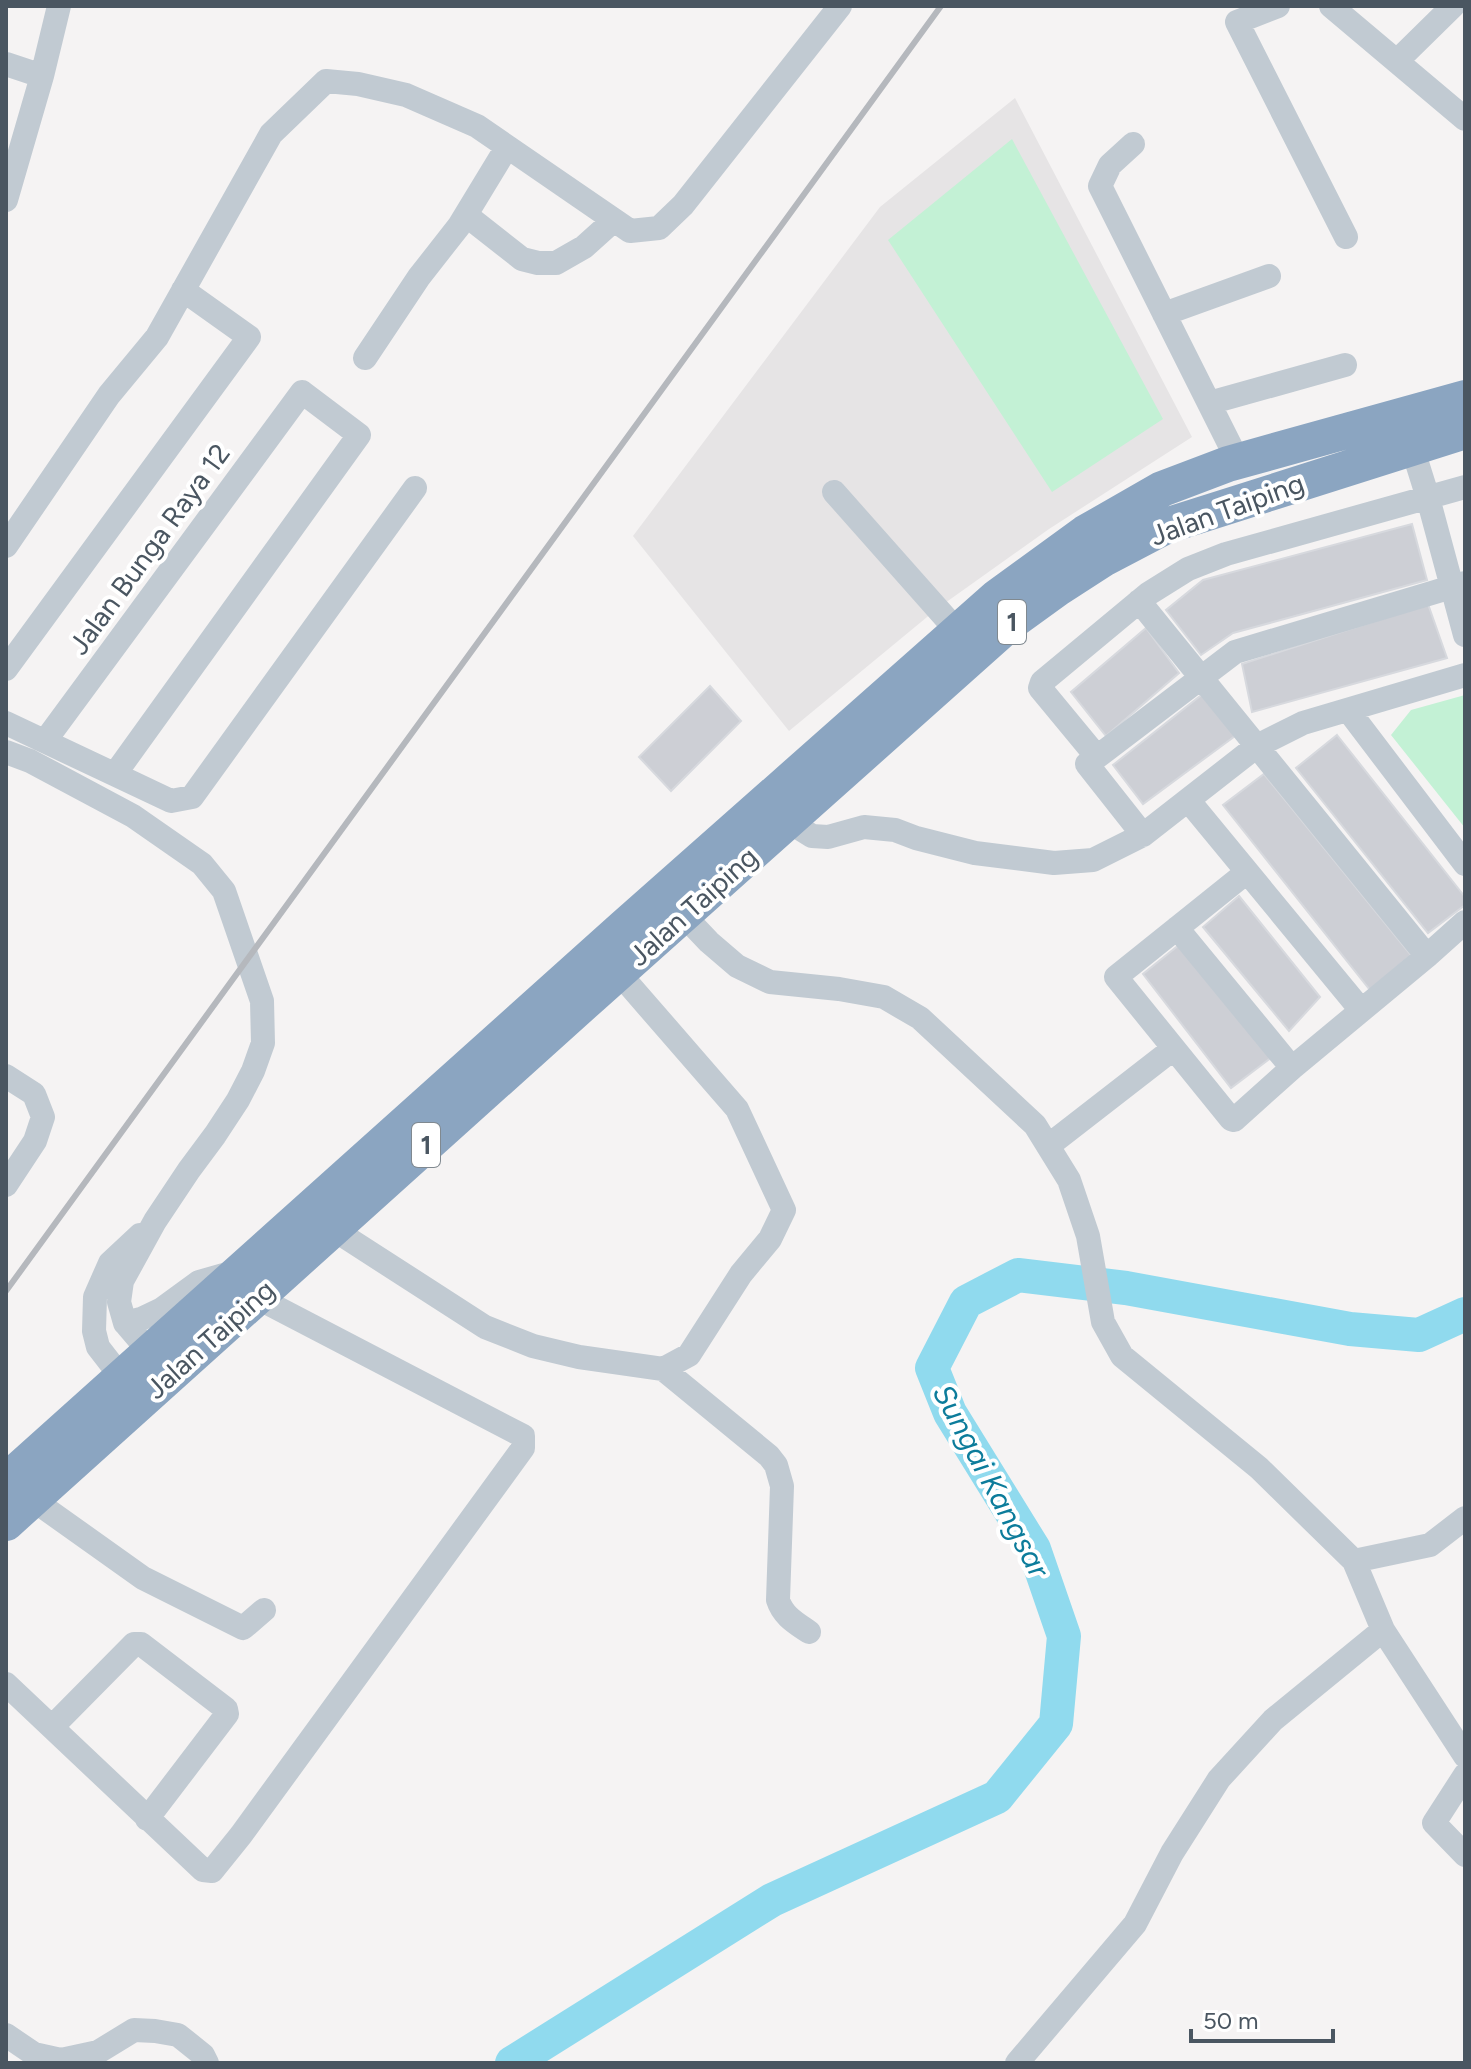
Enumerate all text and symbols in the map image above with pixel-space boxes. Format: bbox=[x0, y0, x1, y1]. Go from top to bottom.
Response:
street label: Jalan Bunga Raya 12 bbox=[61, 437, 237, 661]
street label: Jalan Taiping bbox=[1145, 465, 1309, 553]
road number: 1 bbox=[998, 600, 1026, 644]
street label: Jalan Taiping bbox=[622, 839, 764, 973]
road number: 1 bbox=[412, 1123, 440, 1167]
street label: Jalan Taiping bbox=[139, 1272, 281, 1406]
water label: Sungai Kangsar bbox=[925, 1378, 1059, 1585]
scale bar bbox=[1191, 1993, 1333, 2043]
text: 50 m bbox=[1203, 2006, 1259, 2035]

